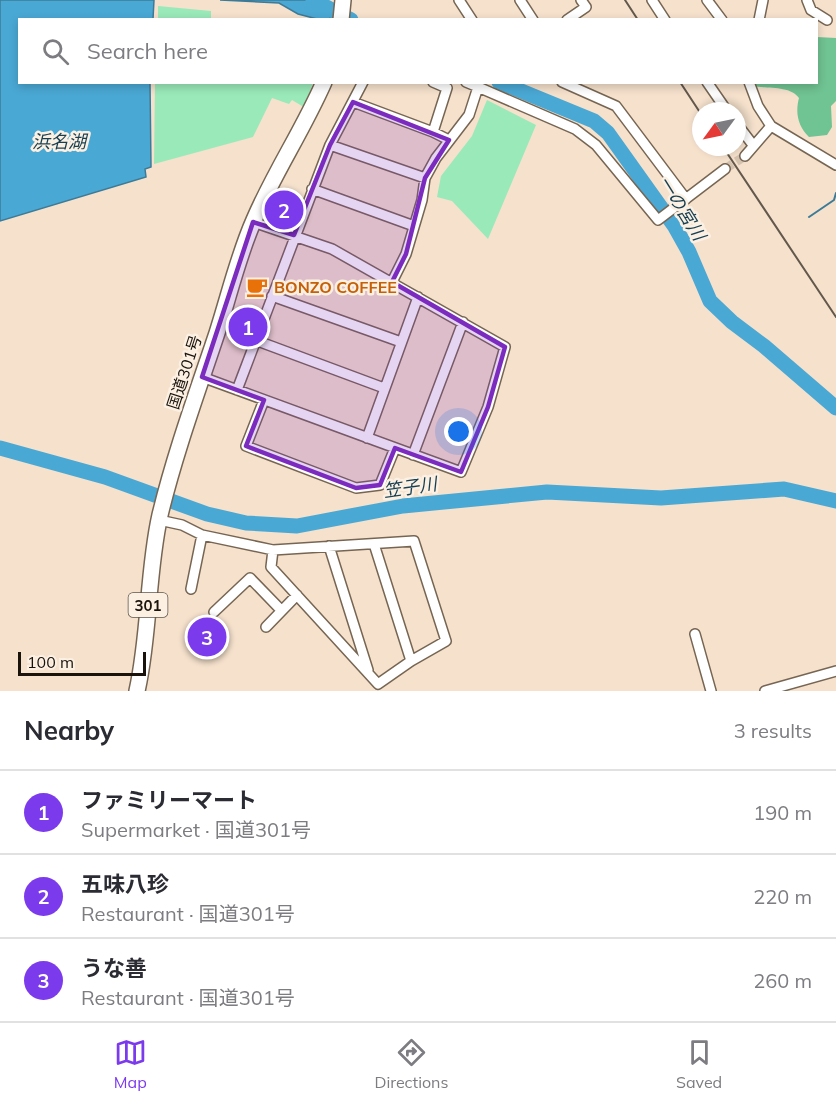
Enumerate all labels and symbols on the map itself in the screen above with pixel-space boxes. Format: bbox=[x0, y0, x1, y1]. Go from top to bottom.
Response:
north arrow bbox=[692, 102, 746, 156]
water label: 浜名湖 bbox=[32, 130, 89, 153]
water label: 一の宮川 bbox=[653, 171, 712, 246]
pin: 2 bbox=[264, 188, 304, 232]
cafe icon: BONZO COFFEE bbox=[245, 275, 269, 299]
place label: BONZO COFFEE bbox=[274, 277, 397, 297]
pin: 1 bbox=[228, 304, 268, 350]
street label: 国道301号 bbox=[163, 332, 205, 412]
your location bbox=[444, 417, 473, 446]
water label: 笠子川 bbox=[382, 472, 440, 502]
road number: 301 bbox=[128, 593, 168, 617]
pin: 3 bbox=[188, 614, 226, 660]
scale bar bbox=[18, 649, 146, 676]

